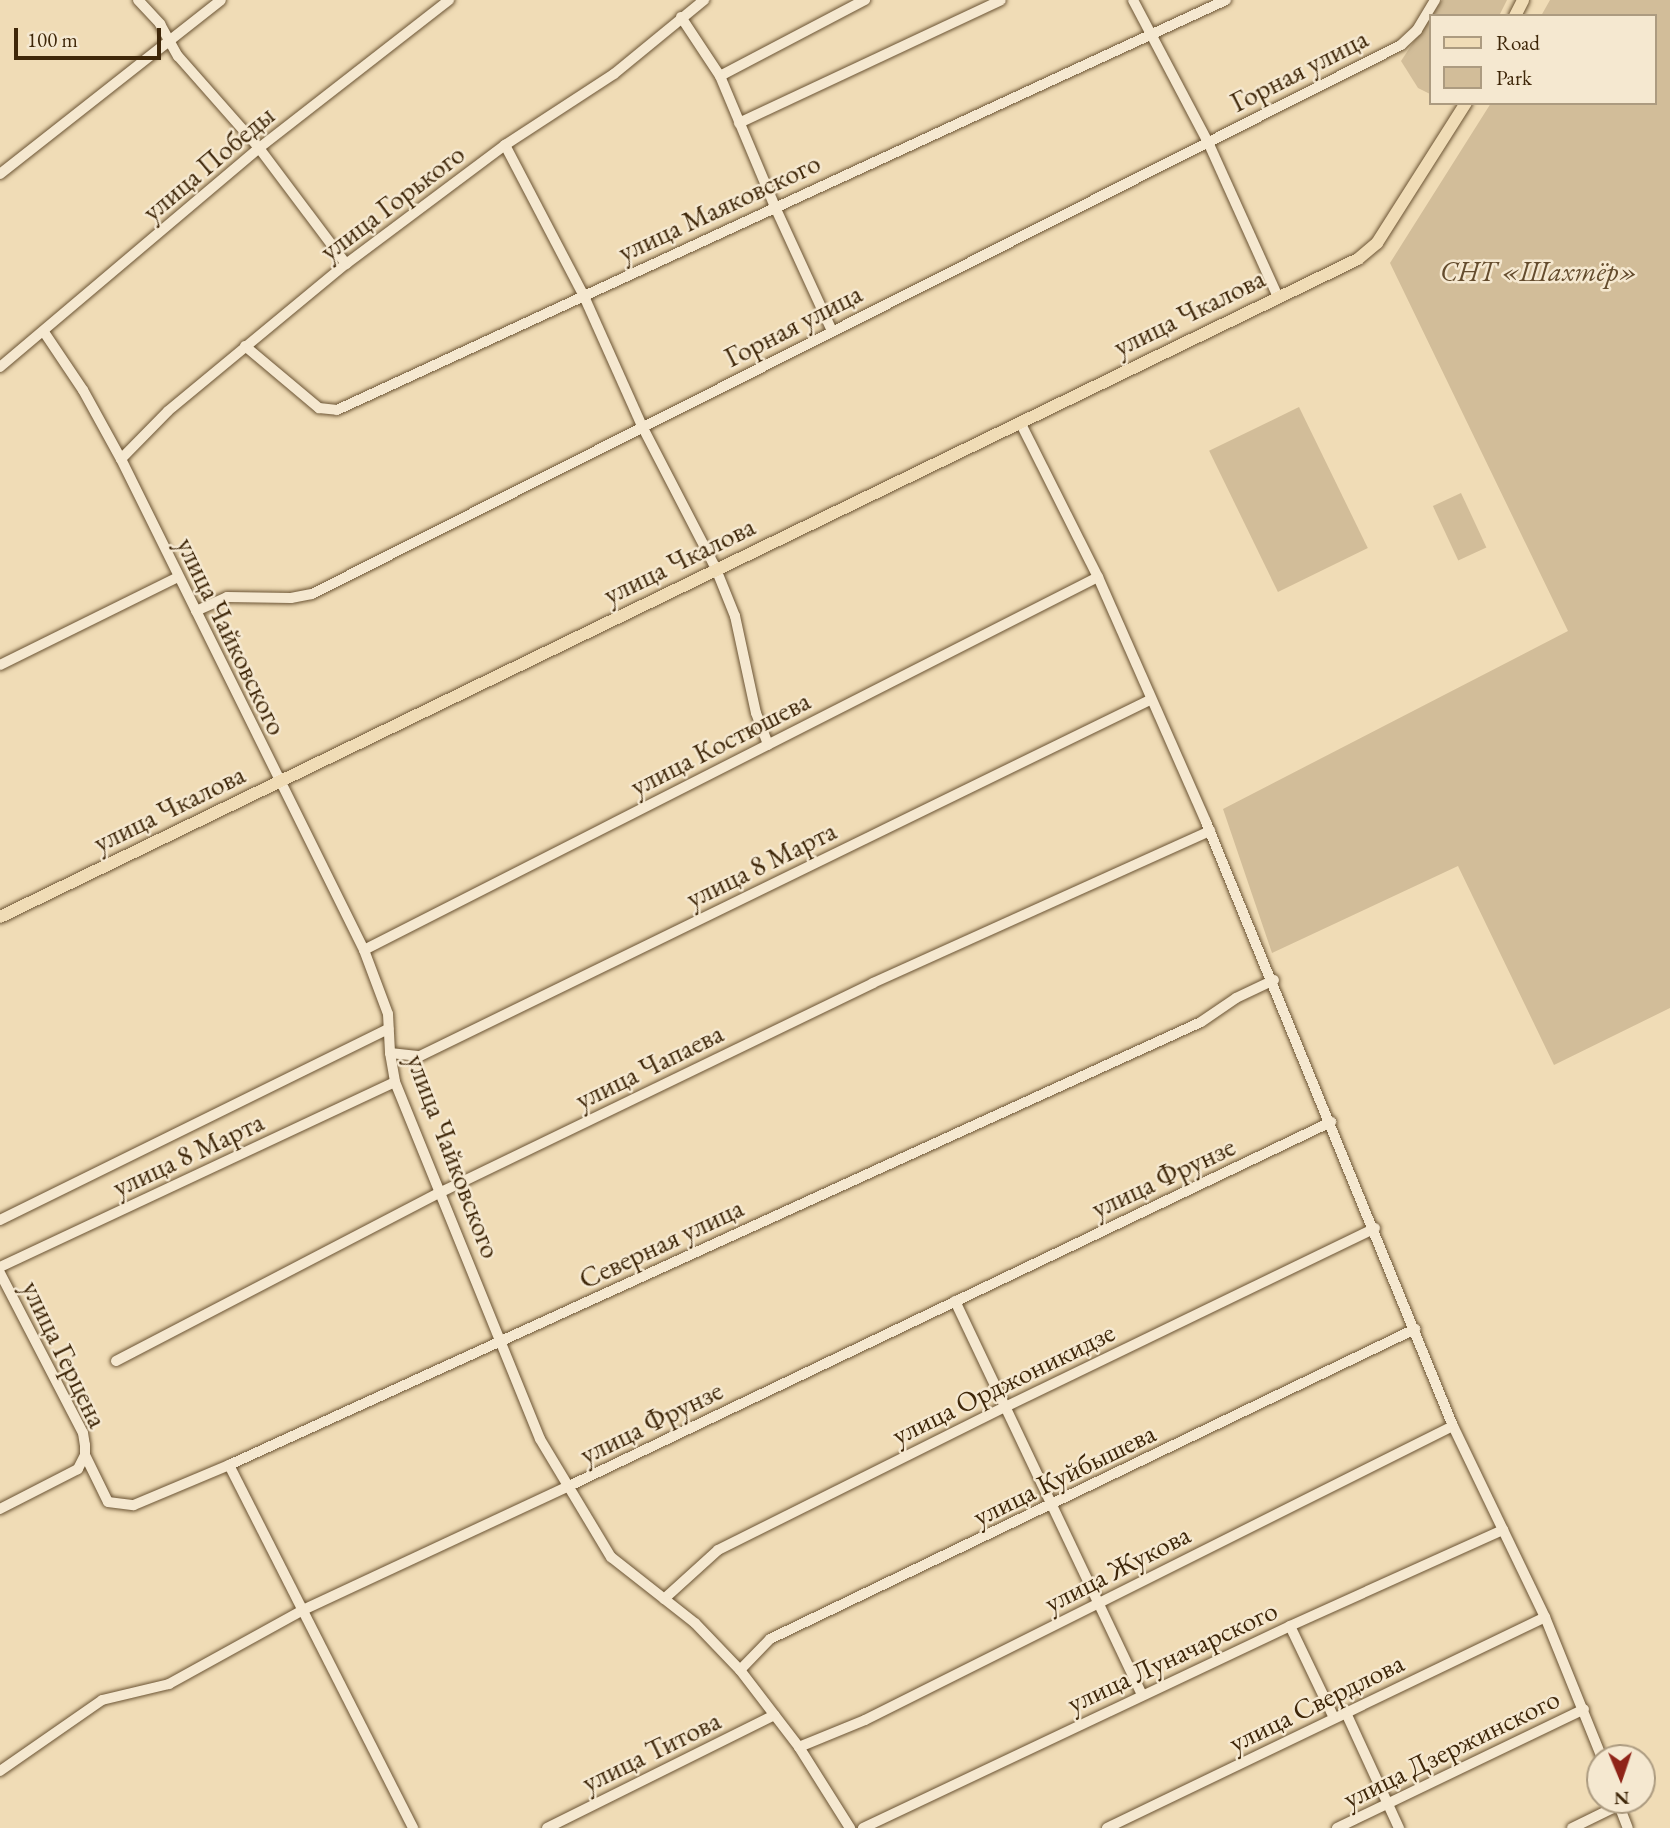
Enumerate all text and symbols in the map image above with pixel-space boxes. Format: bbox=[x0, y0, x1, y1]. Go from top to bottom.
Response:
scale bar bbox=[18, 14, 164, 58]
legend bbox=[1428, 14, 1656, 105]
street label: Горная улица bbox=[1225, 21, 1373, 119]
text: 100 m bbox=[27, 26, 78, 53]
text: Road bbox=[1496, 29, 1540, 56]
text: Park bbox=[1496, 64, 1532, 91]
street label: улица Победы bbox=[135, 98, 281, 228]
street label: улица Горького bbox=[313, 137, 471, 267]
street label: улица Маяковского bbox=[613, 145, 825, 269]
park label: СНТ «Шахтёр» bbox=[1440, 254, 1638, 288]
street label: улица Чкалова bbox=[1108, 261, 1270, 363]
street label: Горная улица bbox=[719, 276, 867, 374]
street label: улица Чкалова bbox=[598, 509, 760, 611]
street label: улица Чайковского bbox=[170, 532, 294, 740]
street label: улица Костюшева bbox=[624, 683, 816, 803]
street label: улица Чкалова bbox=[88, 757, 250, 859]
street label: улица 8 Марта bbox=[680, 813, 842, 915]
street label: улица Чапаева bbox=[570, 1016, 728, 1116]
street label: улица Чайковского bbox=[400, 1049, 508, 1263]
street label: улица 8 Марта bbox=[107, 1104, 269, 1204]
street label: улица Фрунзе bbox=[1086, 1129, 1240, 1225]
street label: Северная улица bbox=[574, 1190, 748, 1296]
street label: улица Герцена bbox=[15, 1275, 115, 1433]
street label: улица Орджоникидзе bbox=[886, 1314, 1120, 1452]
street label: улица Фрунзе bbox=[574, 1373, 728, 1471]
street label: улица Куйбышева bbox=[967, 1415, 1161, 1533]
street label: улица Жукова bbox=[1038, 1517, 1196, 1619]
street label: улица Луначарского bbox=[1062, 1593, 1282, 1719]
street label: улица Свердлова bbox=[1223, 1645, 1409, 1759]
street label: улица Дзержинского bbox=[1337, 1681, 1565, 1815]
street label: улица Титова bbox=[576, 1703, 726, 1799]
north arrow bbox=[1586, 1744, 1656, 1814]
text: N bbox=[1614, 1786, 1630, 1811]

